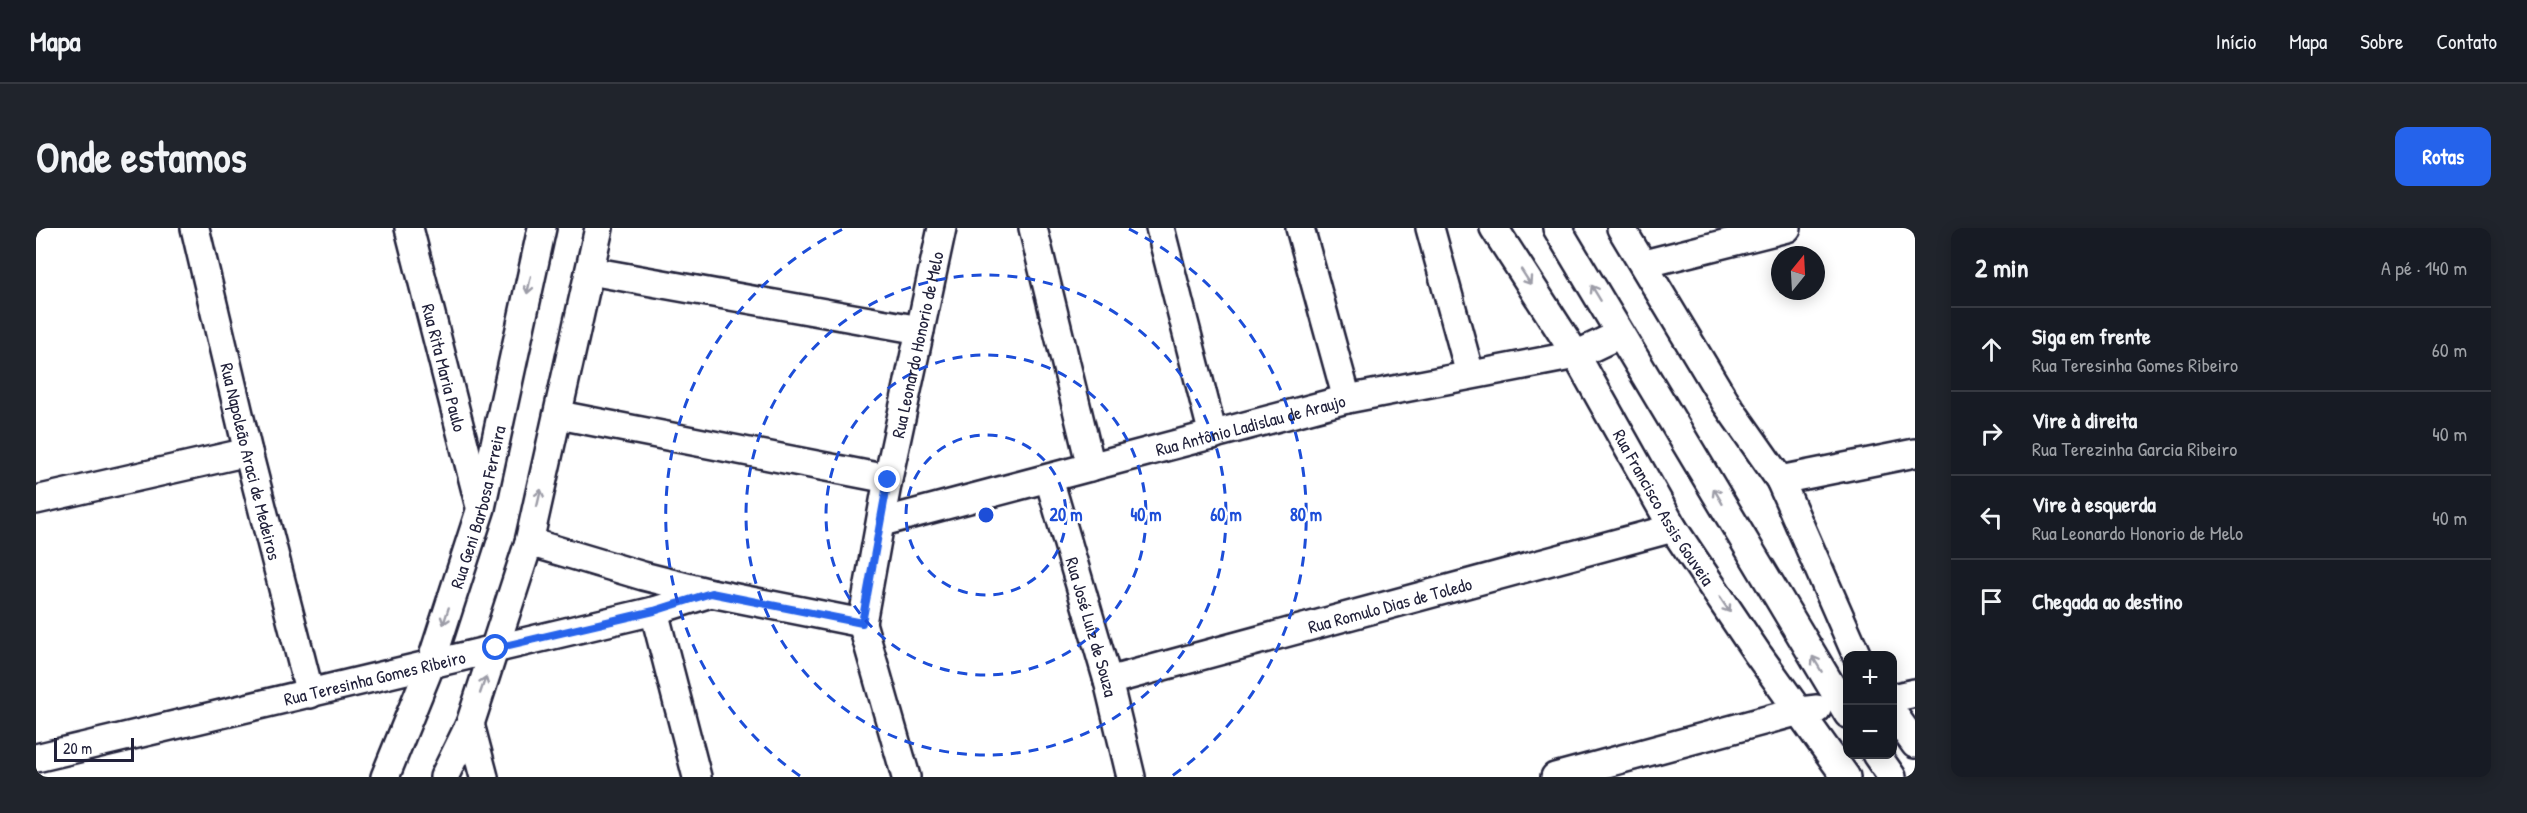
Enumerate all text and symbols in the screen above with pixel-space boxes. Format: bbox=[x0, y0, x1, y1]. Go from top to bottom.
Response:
text: Mapa bbox=[30, 22, 81, 60]
text: Início bbox=[2216, 27, 2256, 56]
text: Mapa bbox=[2289, 27, 2327, 56]
text: Sobre bbox=[2360, 27, 2403, 56]
text: Contato bbox=[2436, 27, 2497, 56]
button: Rotas bbox=[2395, 127, 2491, 186]
text: Onde estamos bbox=[36, 128, 247, 185]
north arrow bbox=[1771, 246, 1825, 300]
street label: Rua Leonardo Honorio de Melo bbox=[885, 249, 949, 440]
text: 2 min bbox=[1975, 250, 2028, 285]
text: A pé · 140 m bbox=[2381, 254, 2467, 281]
one-way arrow bbox=[1520, 269, 1532, 285]
one-way arrow bbox=[523, 275, 535, 294]
one-way arrow bbox=[1589, 285, 1601, 302]
street label: Rua Rita Maria Paulo bbox=[416, 301, 473, 434]
text: Siga em frente bbox=[2032, 321, 2151, 351]
icon: ahead bbox=[1975, 333, 2008, 366]
text: 60 m bbox=[2432, 336, 2467, 363]
text: Rua Teresinha Gomes Ribeiro bbox=[2032, 351, 2238, 378]
street label: Rua Napoleão Araci de Medeiros bbox=[215, 360, 288, 563]
street label: Rua Antônio Ladislau de Araujo bbox=[1153, 387, 1348, 462]
text: Vire à direita bbox=[2032, 405, 2137, 435]
icon: right bbox=[1975, 417, 2008, 450]
text: 40 m bbox=[2432, 420, 2467, 447]
street label: Rua Geni Barbosa Ferreira bbox=[443, 423, 511, 591]
street label: Rua Francisco Assis Gouveia bbox=[1608, 425, 1721, 590]
text: Rua Terezinha Garcia Ribeiro bbox=[2032, 435, 2237, 462]
route end bbox=[874, 466, 900, 492]
one-way arrow bbox=[1711, 488, 1723, 505]
one-way arrow bbox=[534, 489, 546, 508]
text: Vire à esquerda bbox=[2032, 489, 2156, 519]
icon: left bbox=[1975, 501, 2008, 534]
text: 20 m bbox=[1050, 502, 1082, 527]
text: 40 m bbox=[1130, 502, 1162, 527]
text: 60 m bbox=[1210, 502, 1242, 527]
text: 80 m bbox=[1290, 502, 1322, 527]
text: 40 m bbox=[2432, 504, 2467, 531]
centre of rings bbox=[976, 505, 996, 525]
text: Rua Leonardo Honorio de Melo bbox=[2032, 519, 2243, 546]
street label: Rua José Luiz de Souza bbox=[1060, 554, 1124, 699]
street label: Rua Romulo Dias de Toledo bbox=[1305, 571, 1475, 639]
icon: arrive bbox=[1975, 585, 2008, 618]
text: Chegada ao destino bbox=[2032, 586, 2182, 616]
one-way arrow bbox=[1719, 597, 1731, 613]
one-way arrow bbox=[440, 606, 451, 625]
route start bbox=[482, 634, 508, 660]
street label: Rua Teresinha Gomes Ribeiro bbox=[281, 644, 468, 711]
map controls bbox=[1843, 651, 1897, 759]
button: + bbox=[1843, 651, 1897, 705]
one-way arrow bbox=[1810, 656, 1822, 673]
one-way arrow bbox=[479, 676, 490, 695]
button: − bbox=[1843, 705, 1897, 759]
scale bar bbox=[54, 735, 134, 762]
text: 20 m bbox=[63, 737, 92, 759]

